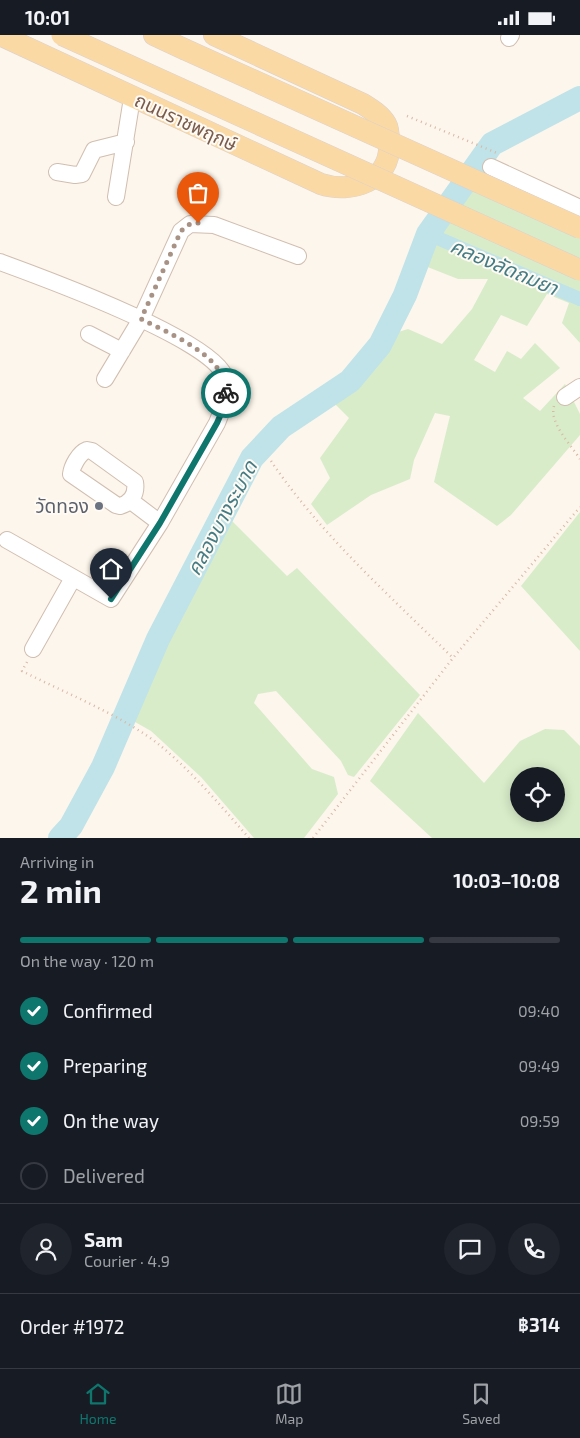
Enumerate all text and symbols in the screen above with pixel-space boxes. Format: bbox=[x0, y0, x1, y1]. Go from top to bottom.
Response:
text: 10:01 bbox=[25, 6, 70, 29]
street label: ถนนราชพฤกษ์ bbox=[131, 88, 241, 155]
pin bbox=[177, 172, 219, 223]
icon: bag bbox=[184, 179, 212, 207]
water label: คลองลัดถมยา bbox=[447, 233, 562, 300]
courier bbox=[201, 368, 251, 418]
icon: bike bbox=[212, 379, 240, 407]
water label: คลองบางระมาด bbox=[181, 456, 262, 579]
place label: วัดทอง bbox=[35, 494, 89, 517]
marker: วัดทอง bbox=[93, 500, 105, 512]
pin bbox=[90, 548, 132, 599]
icon: home bbox=[97, 555, 125, 583]
map controls bbox=[510, 767, 565, 822]
button: locate bbox=[510, 767, 565, 822]
text: Arriving in bbox=[20, 852, 94, 871]
text: 10:03–10:08 bbox=[453, 869, 560, 892]
text: 2 min bbox=[20, 871, 102, 909]
text: On the way · 120 m bbox=[20, 951, 154, 970]
icon: check bbox=[20, 997, 48, 1025]
text: Confirmed bbox=[63, 999, 153, 1022]
text: 09:40 bbox=[518, 1001, 560, 1020]
icon: check bbox=[20, 1052, 48, 1080]
text: Preparing bbox=[63, 1054, 147, 1077]
text: 09:49 bbox=[518, 1056, 560, 1075]
icon: check bbox=[20, 1107, 48, 1135]
text: On the way bbox=[63, 1109, 159, 1132]
text: 09:59 bbox=[520, 1111, 560, 1130]
text: Delivered bbox=[63, 1164, 145, 1187]
button: person bbox=[20, 1223, 72, 1275]
button: chat bbox=[444, 1223, 496, 1275]
button: phone bbox=[508, 1223, 560, 1275]
text: Sam bbox=[84, 1228, 123, 1251]
text: Courier · 4.9 bbox=[84, 1251, 170, 1270]
text: ฿314 bbox=[518, 1313, 560, 1336]
text: Order #1972 bbox=[20, 1315, 125, 1338]
tab: Home bbox=[79, 1380, 116, 1427]
tab: Map bbox=[275, 1380, 303, 1427]
tab: Saved bbox=[462, 1380, 501, 1427]

